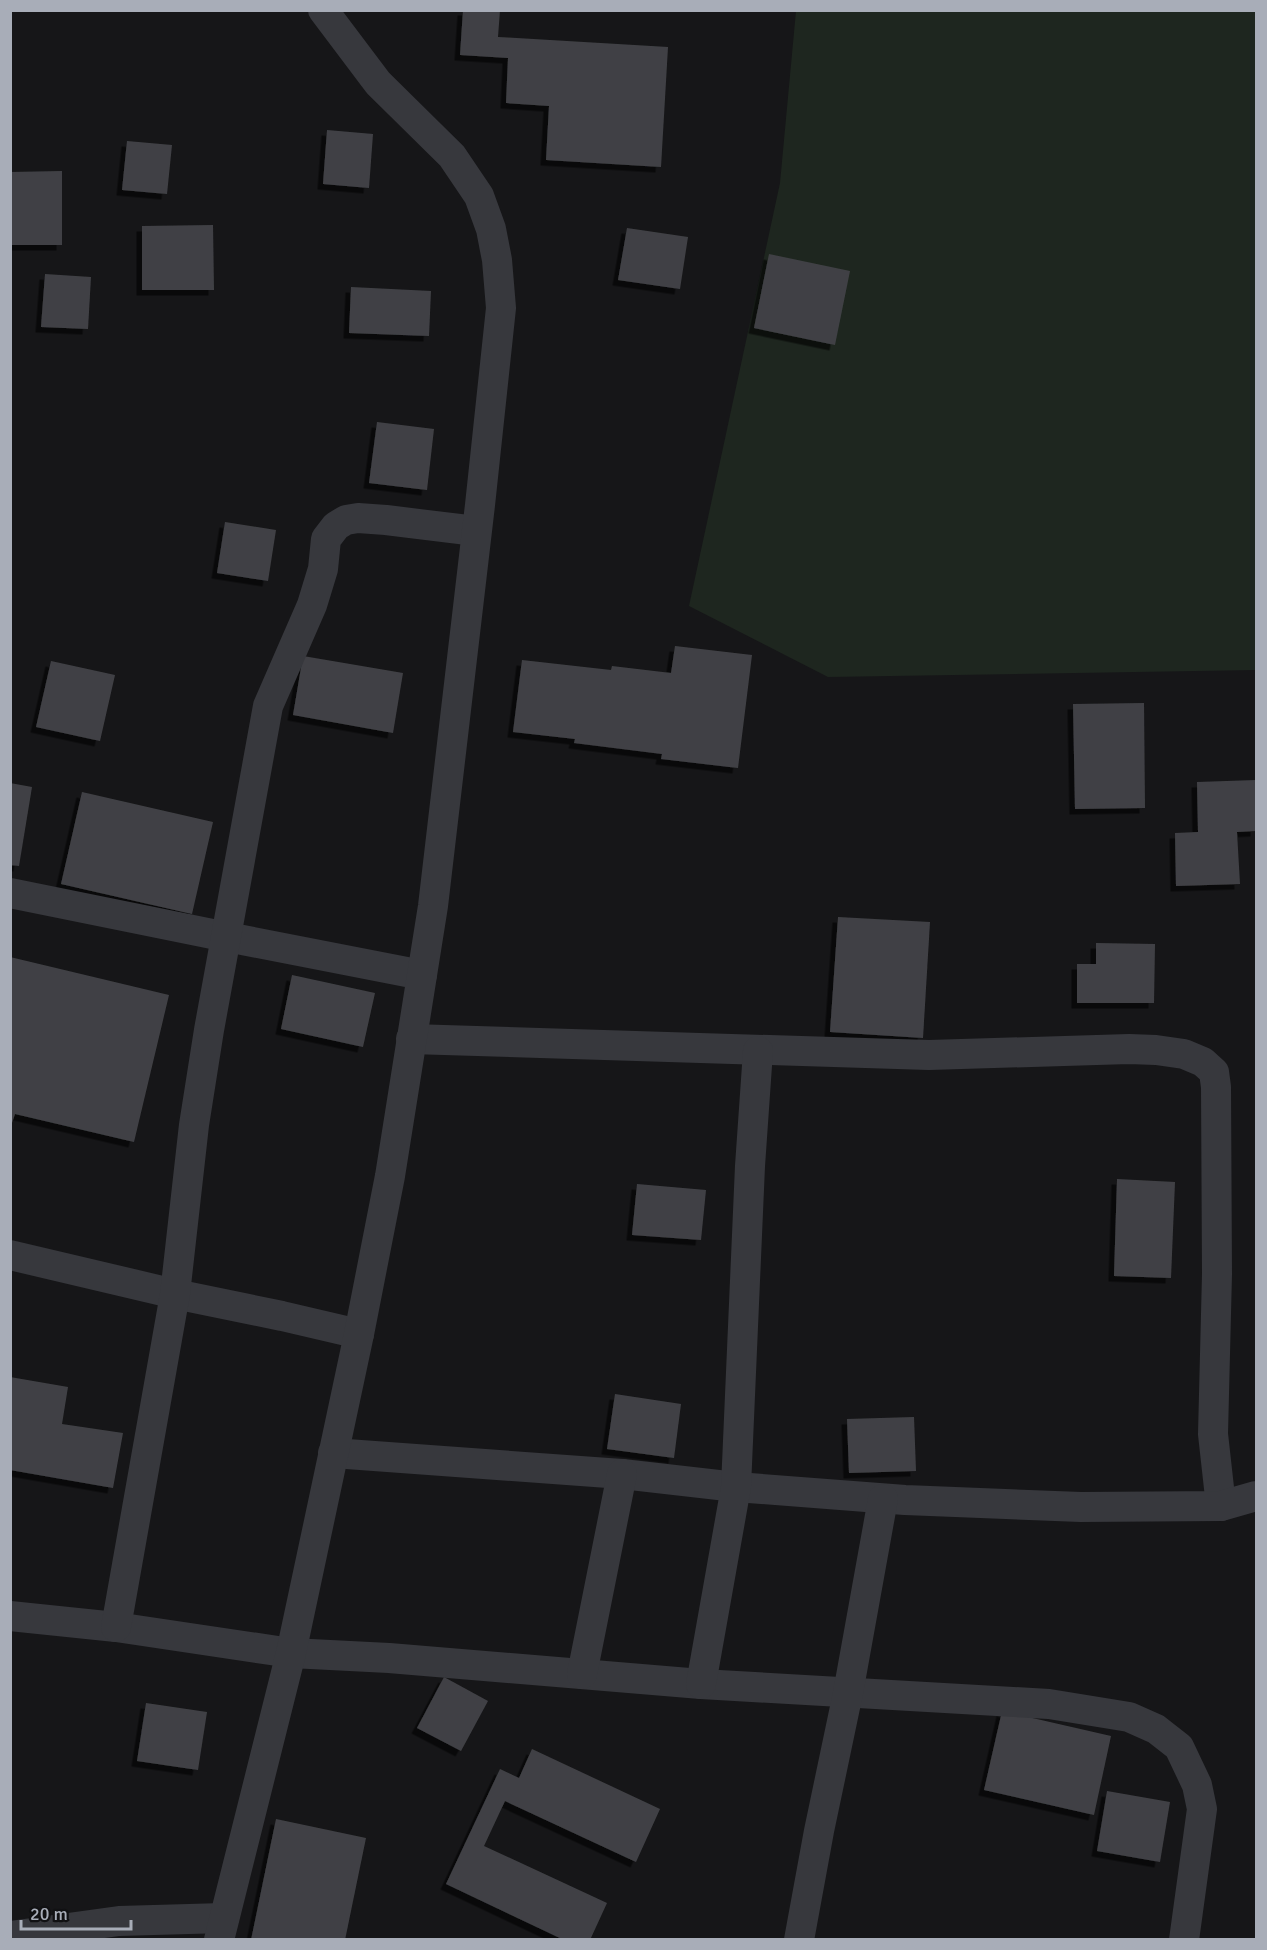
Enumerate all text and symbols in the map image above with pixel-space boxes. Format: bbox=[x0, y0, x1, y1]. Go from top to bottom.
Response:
scale bar bbox=[21, 1893, 130, 1931]
text: 20 m bbox=[30, 1903, 68, 1925]

